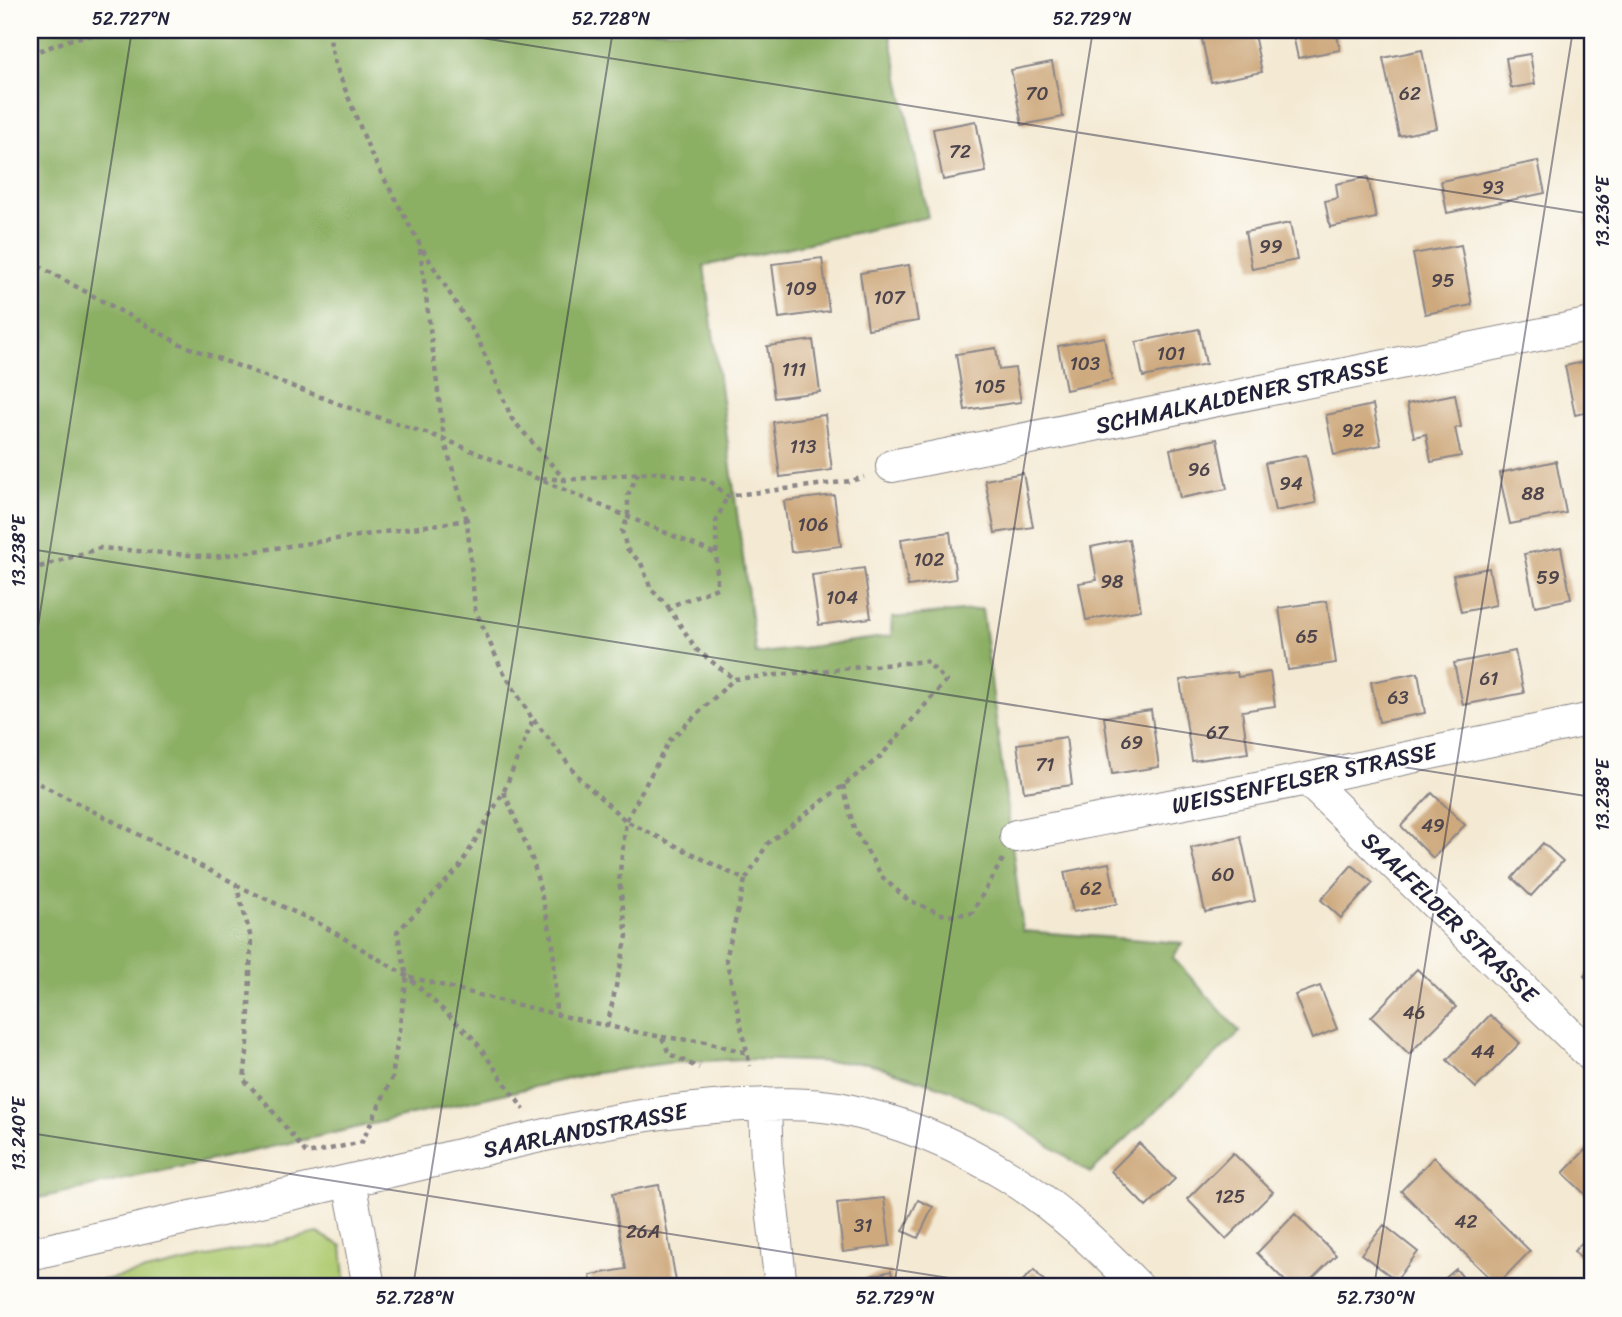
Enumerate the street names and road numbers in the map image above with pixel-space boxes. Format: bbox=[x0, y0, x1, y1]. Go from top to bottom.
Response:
street label: SCHMALKALDENER STRASSE bbox=[1092, 344, 1394, 447]
street label: WEISSENFELSER STRASSE bbox=[1168, 730, 1441, 827]
street label: SAALFELDER STRASSE bbox=[1351, 821, 1549, 1014]
street label: SAARLANDSTRASSE bbox=[479, 1090, 692, 1170]

